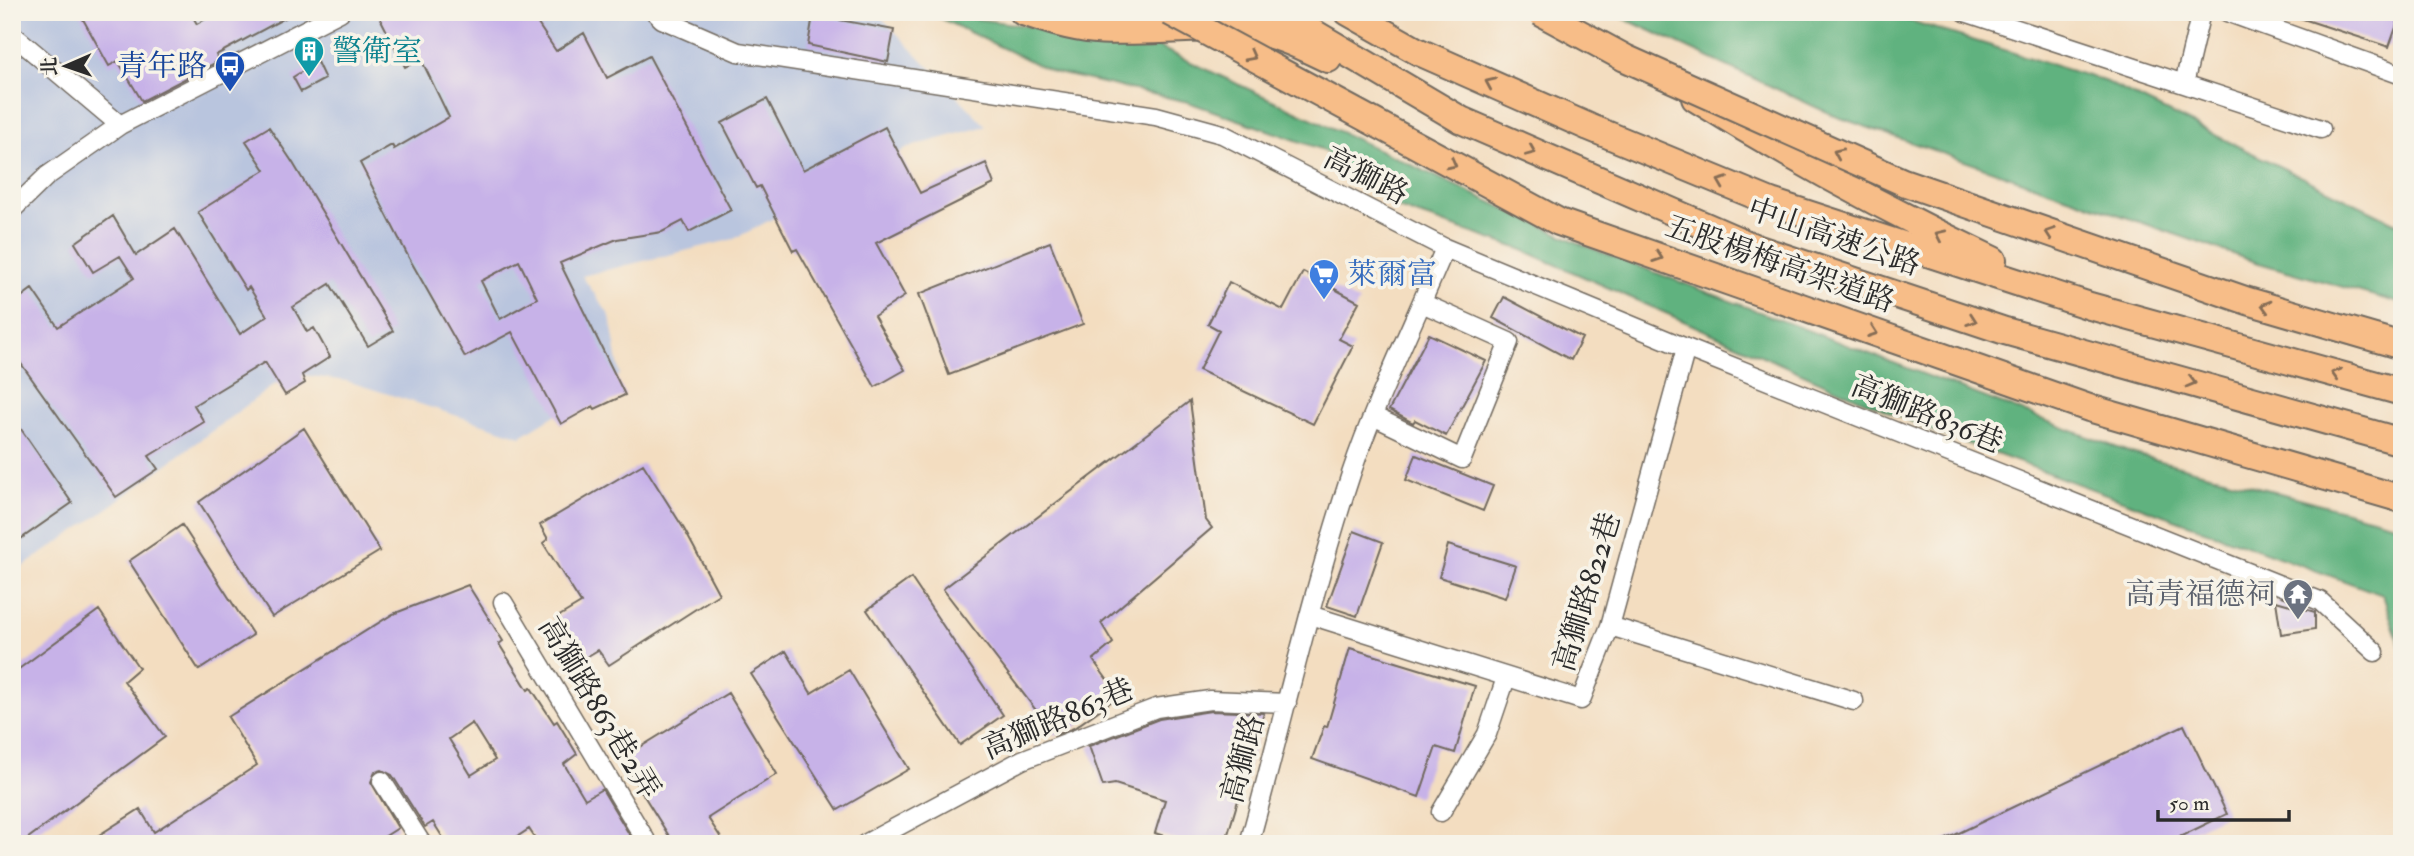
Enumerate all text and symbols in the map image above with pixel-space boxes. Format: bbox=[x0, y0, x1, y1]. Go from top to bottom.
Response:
north arrow bbox=[32, 32, 102, 102]
place label: 警衛室 bbox=[332, 33, 422, 70]
building icon: 警衛室 bbox=[292, 34, 326, 78]
place label: 青年路 bbox=[117, 48, 207, 85]
one-way arrow bbox=[1244, 48, 1257, 62]
bus stop icon: 青年路 bbox=[213, 49, 247, 93]
text: 北 bbox=[38, 57, 62, 76]
one-way arrow bbox=[1485, 77, 1497, 91]
street label: 高獅路 bbox=[1318, 139, 1414, 213]
one-way arrow bbox=[1524, 143, 1537, 157]
one-way arrow bbox=[1832, 147, 1845, 161]
one-way arrow bbox=[1444, 156, 1457, 170]
one-way arrow bbox=[1716, 176, 1728, 190]
street label: 中山高速公路 bbox=[1743, 190, 1925, 284]
street label: 五股楊梅高架道路 bbox=[1661, 207, 1899, 321]
one-way arrow bbox=[2045, 227, 2057, 241]
one-way arrow bbox=[1934, 229, 1947, 243]
one-way arrow bbox=[1652, 249, 1664, 263]
place label: 萊爾富 bbox=[1347, 256, 1437, 293]
supermarket icon: 萊爾富 bbox=[1307, 257, 1341, 301]
one-way arrow bbox=[2260, 300, 2272, 315]
one-way arrow bbox=[1965, 312, 1978, 326]
one-way arrow bbox=[1867, 324, 1879, 338]
street label: 高獅路836巷 bbox=[1846, 367, 2008, 461]
one-way arrow bbox=[2330, 367, 2342, 382]
one-way arrow bbox=[2185, 374, 2197, 389]
street label: 高獅路822巷 bbox=[1545, 508, 1629, 676]
place label: 高青福德祠 bbox=[2125, 576, 2275, 613]
temple icon: 高青福德祠 bbox=[2281, 577, 2315, 621]
street label: 高獅路863巷2弄 bbox=[530, 610, 668, 806]
street label: 高獅路863巷 bbox=[977, 671, 1139, 767]
street label: 高獅路 bbox=[1213, 711, 1273, 807]
scale bar bbox=[2158, 779, 2290, 823]
text: 50 m bbox=[2169, 790, 2210, 817]

